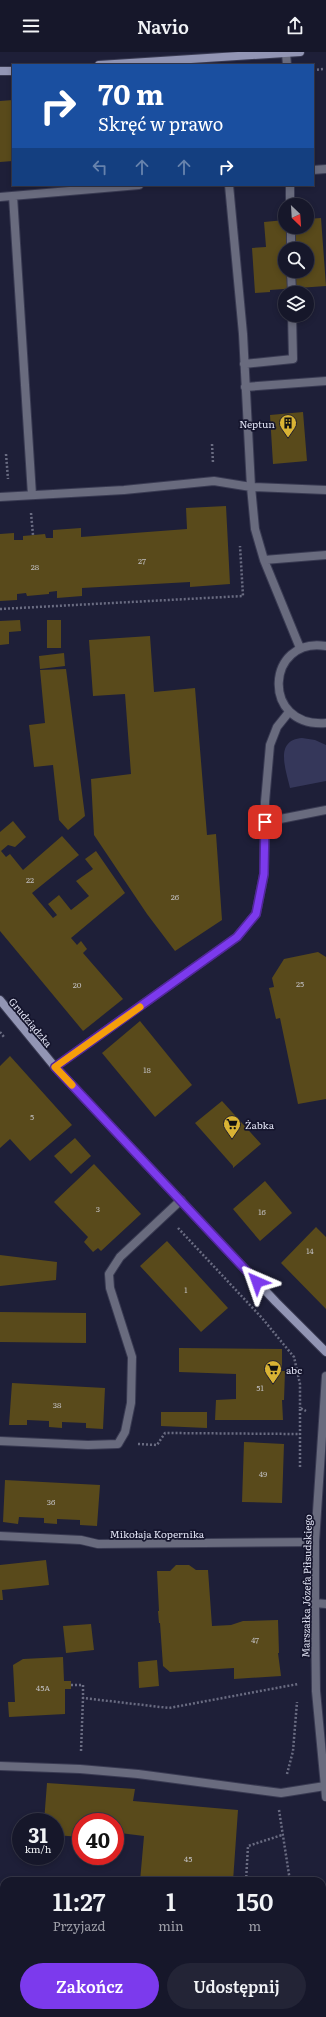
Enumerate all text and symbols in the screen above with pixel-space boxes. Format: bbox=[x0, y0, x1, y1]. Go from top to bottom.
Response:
text: Navio bbox=[137, 13, 189, 40]
icon: menu bbox=[20, 15, 42, 37]
icon: share bbox=[284, 15, 306, 37]
text: 70 m bbox=[98, 72, 164, 114]
icon: right bbox=[32, 80, 84, 132]
text: Skręć w prawo bbox=[98, 110, 223, 137]
icon: left bbox=[89, 156, 111, 178]
icon: ahead bbox=[131, 156, 153, 178]
icon: ahead bbox=[173, 156, 195, 178]
icon: right bbox=[215, 156, 237, 178]
north arrow bbox=[278, 198, 314, 234]
map controls bbox=[278, 198, 314, 322]
button: search bbox=[278, 242, 314, 278]
button: layers bbox=[278, 286, 314, 322]
building icon: Neptun bbox=[278, 413, 298, 438]
place label: Neptun bbox=[239, 416, 275, 431]
house number: 27 bbox=[138, 555, 146, 566]
house number: 28 bbox=[31, 561, 40, 572]
pin bbox=[248, 805, 282, 839]
icon: arrive bbox=[254, 811, 276, 833]
house number: 22 bbox=[26, 874, 34, 885]
house number: 26 bbox=[171, 891, 180, 902]
house number: 25 bbox=[296, 978, 304, 989]
house number: 20 bbox=[73, 979, 82, 990]
street label: Grudziądzka bbox=[6, 994, 57, 1051]
house number: 18 bbox=[143, 1064, 151, 1075]
house number: 5 bbox=[30, 1111, 34, 1122]
supermarket icon: Żabka bbox=[222, 1114, 242, 1139]
place label: Żabka bbox=[245, 1117, 275, 1132]
house number: 3 bbox=[96, 1203, 100, 1214]
house number: 16 bbox=[258, 1206, 266, 1217]
house number: 14 bbox=[306, 1245, 314, 1256]
position arrow bbox=[236, 1261, 278, 1303]
house number: 1 bbox=[184, 1284, 188, 1295]
supermarket icon: abc bbox=[263, 1359, 283, 1384]
place label: abc bbox=[286, 1362, 302, 1377]
house number: 51 bbox=[256, 1382, 264, 1393]
house number: 38 bbox=[53, 1399, 62, 1410]
house number: 49 bbox=[259, 1468, 267, 1479]
house number: 36 bbox=[47, 1496, 56, 1507]
street label: Marszałka Józefa Piłsudskiego bbox=[297, 1514, 315, 1658]
street label: Mikołaja Kopernika bbox=[110, 1526, 205, 1541]
house number: 47 bbox=[251, 1634, 259, 1645]
house number: 45A bbox=[36, 1682, 50, 1693]
speed limit sign: 40 bbox=[72, 1813, 124, 1865]
text: 31 bbox=[28, 1819, 48, 1849]
text: km/h bbox=[25, 1841, 51, 1856]
house number: 45 bbox=[184, 1853, 192, 1864]
text: 11:27 bbox=[53, 1883, 105, 1918]
text: 1 bbox=[166, 1883, 176, 1918]
text: 150 bbox=[236, 1883, 273, 1918]
text: Przyjazd bbox=[53, 1916, 106, 1935]
text: min bbox=[158, 1916, 184, 1935]
text: m bbox=[249, 1916, 261, 1935]
button: Zakończ bbox=[20, 1963, 159, 2009]
button: Udostępnij bbox=[167, 1963, 306, 2009]

